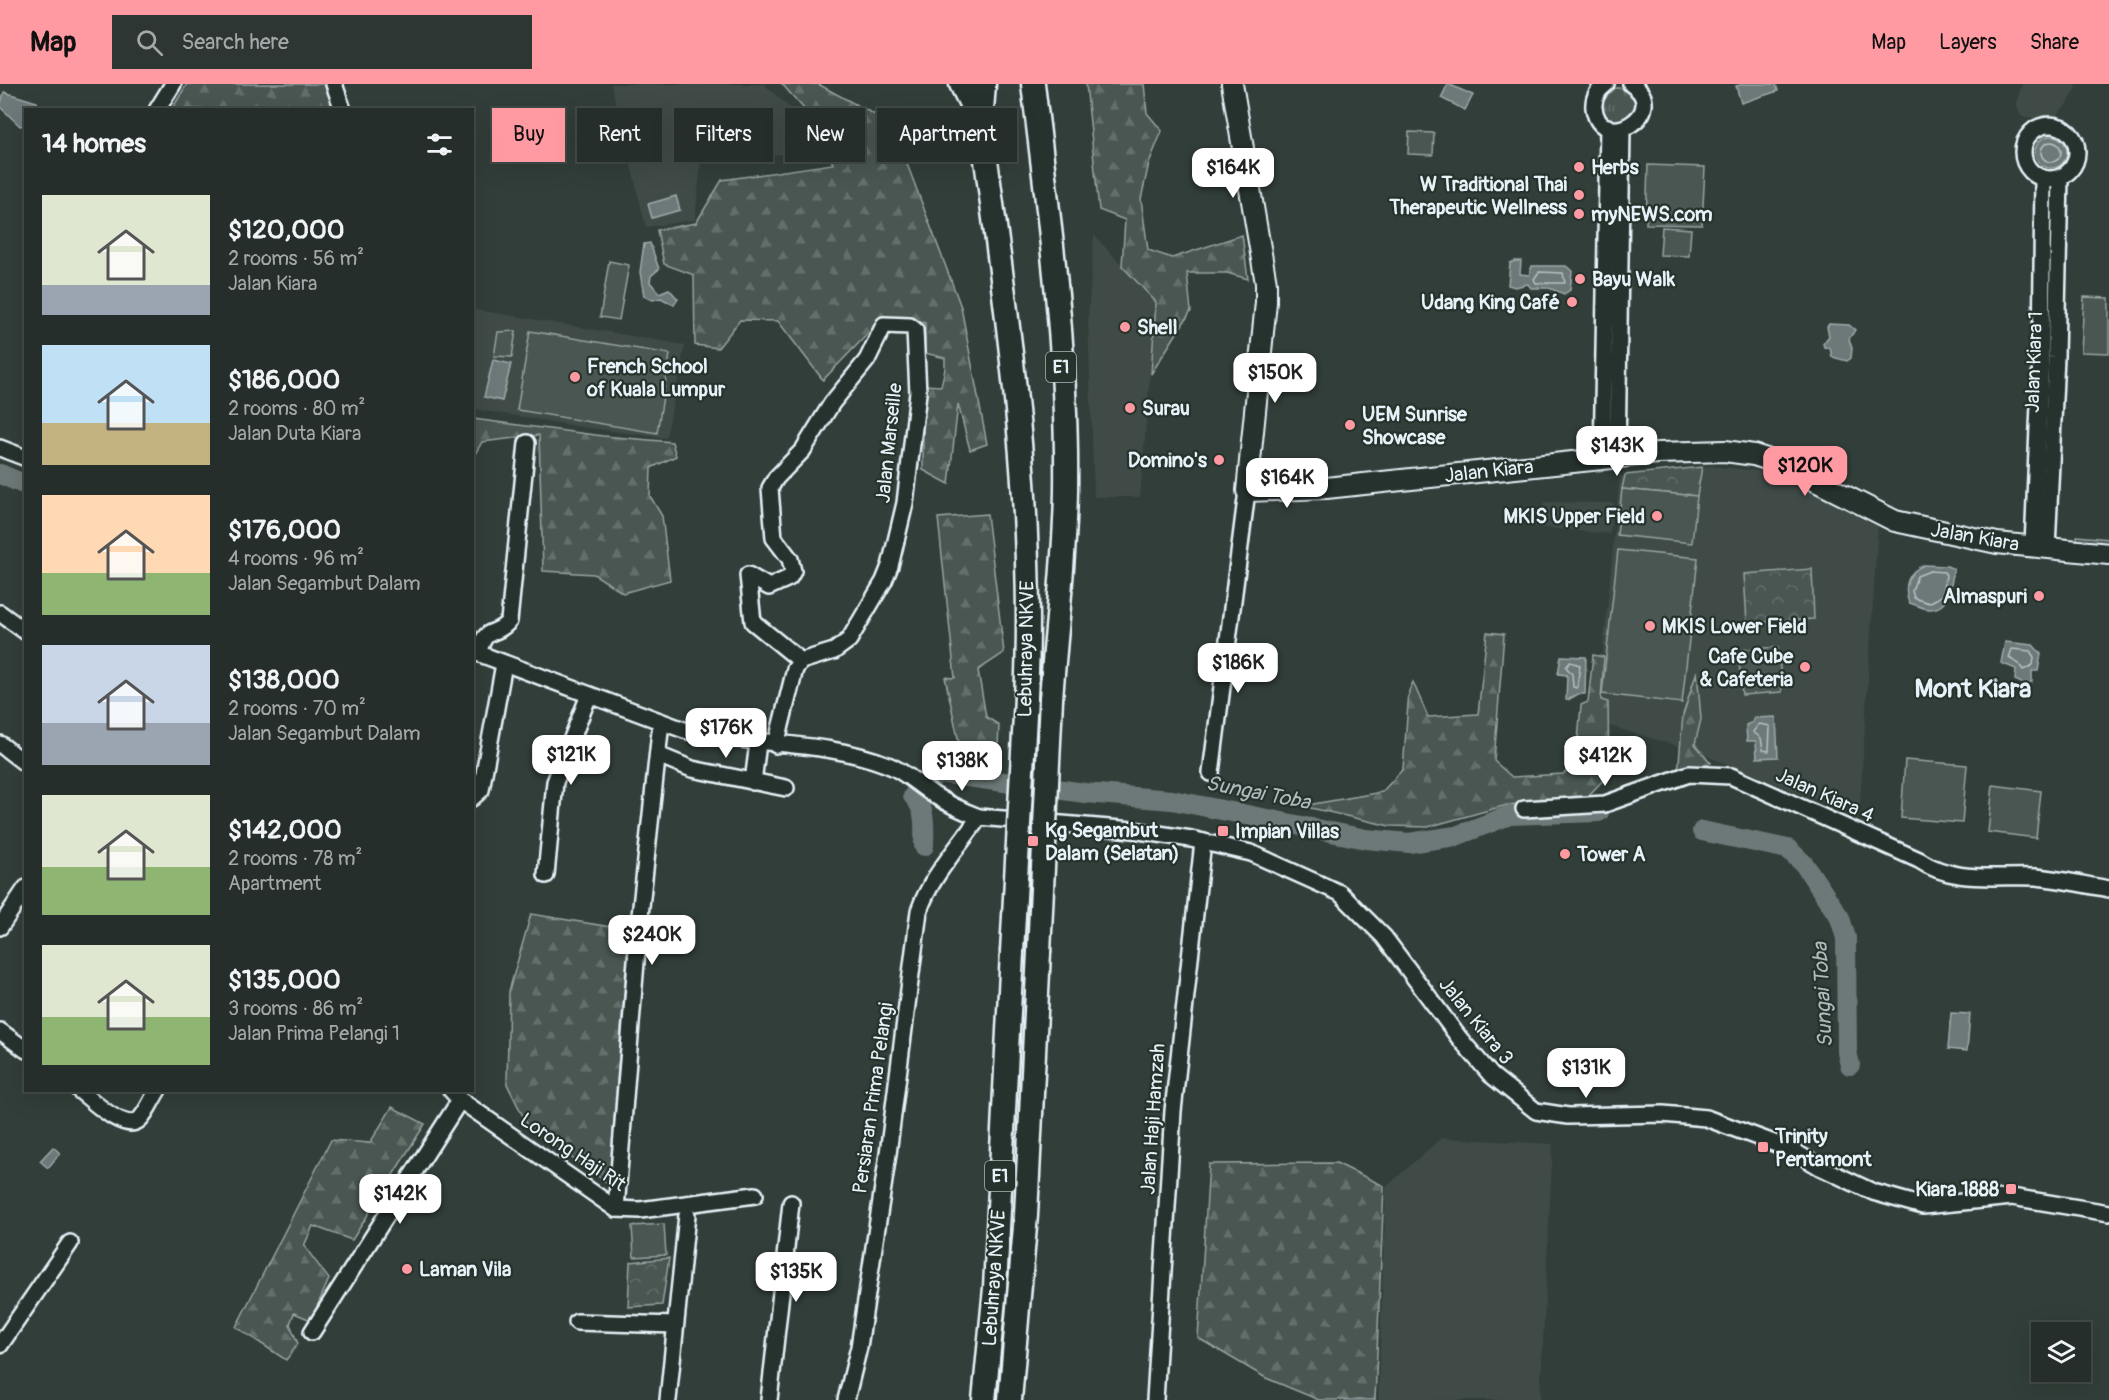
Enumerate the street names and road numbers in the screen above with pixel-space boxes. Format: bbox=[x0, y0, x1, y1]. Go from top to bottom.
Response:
street label: Jalan Kiara 1 bbox=[2020, 311, 2048, 413]
road number: E1 bbox=[1046, 352, 1076, 382]
street label: Jalan Marseille bbox=[870, 382, 908, 504]
street label: Jalan Kiara bbox=[1443, 454, 1535, 488]
street label: Jalan Kiara bbox=[1929, 517, 2021, 557]
street label: Lebuhraya NKVE bbox=[1012, 580, 1040, 718]
street label: Jalan Kiara 4 bbox=[1772, 762, 1879, 828]
street label: Jalan Kiara 3 bbox=[1433, 972, 1519, 1070]
street label: Persiaran Prima Pelangi bbox=[847, 1001, 899, 1195]
street label: Jalan Haji Hamzah bbox=[1135, 1043, 1171, 1195]
street label: Lorong Haji Rit bbox=[515, 1107, 632, 1197]
road number: E1 bbox=[985, 1161, 1015, 1191]
street label: Lebuhraya NKVE bbox=[977, 1209, 1011, 1347]

